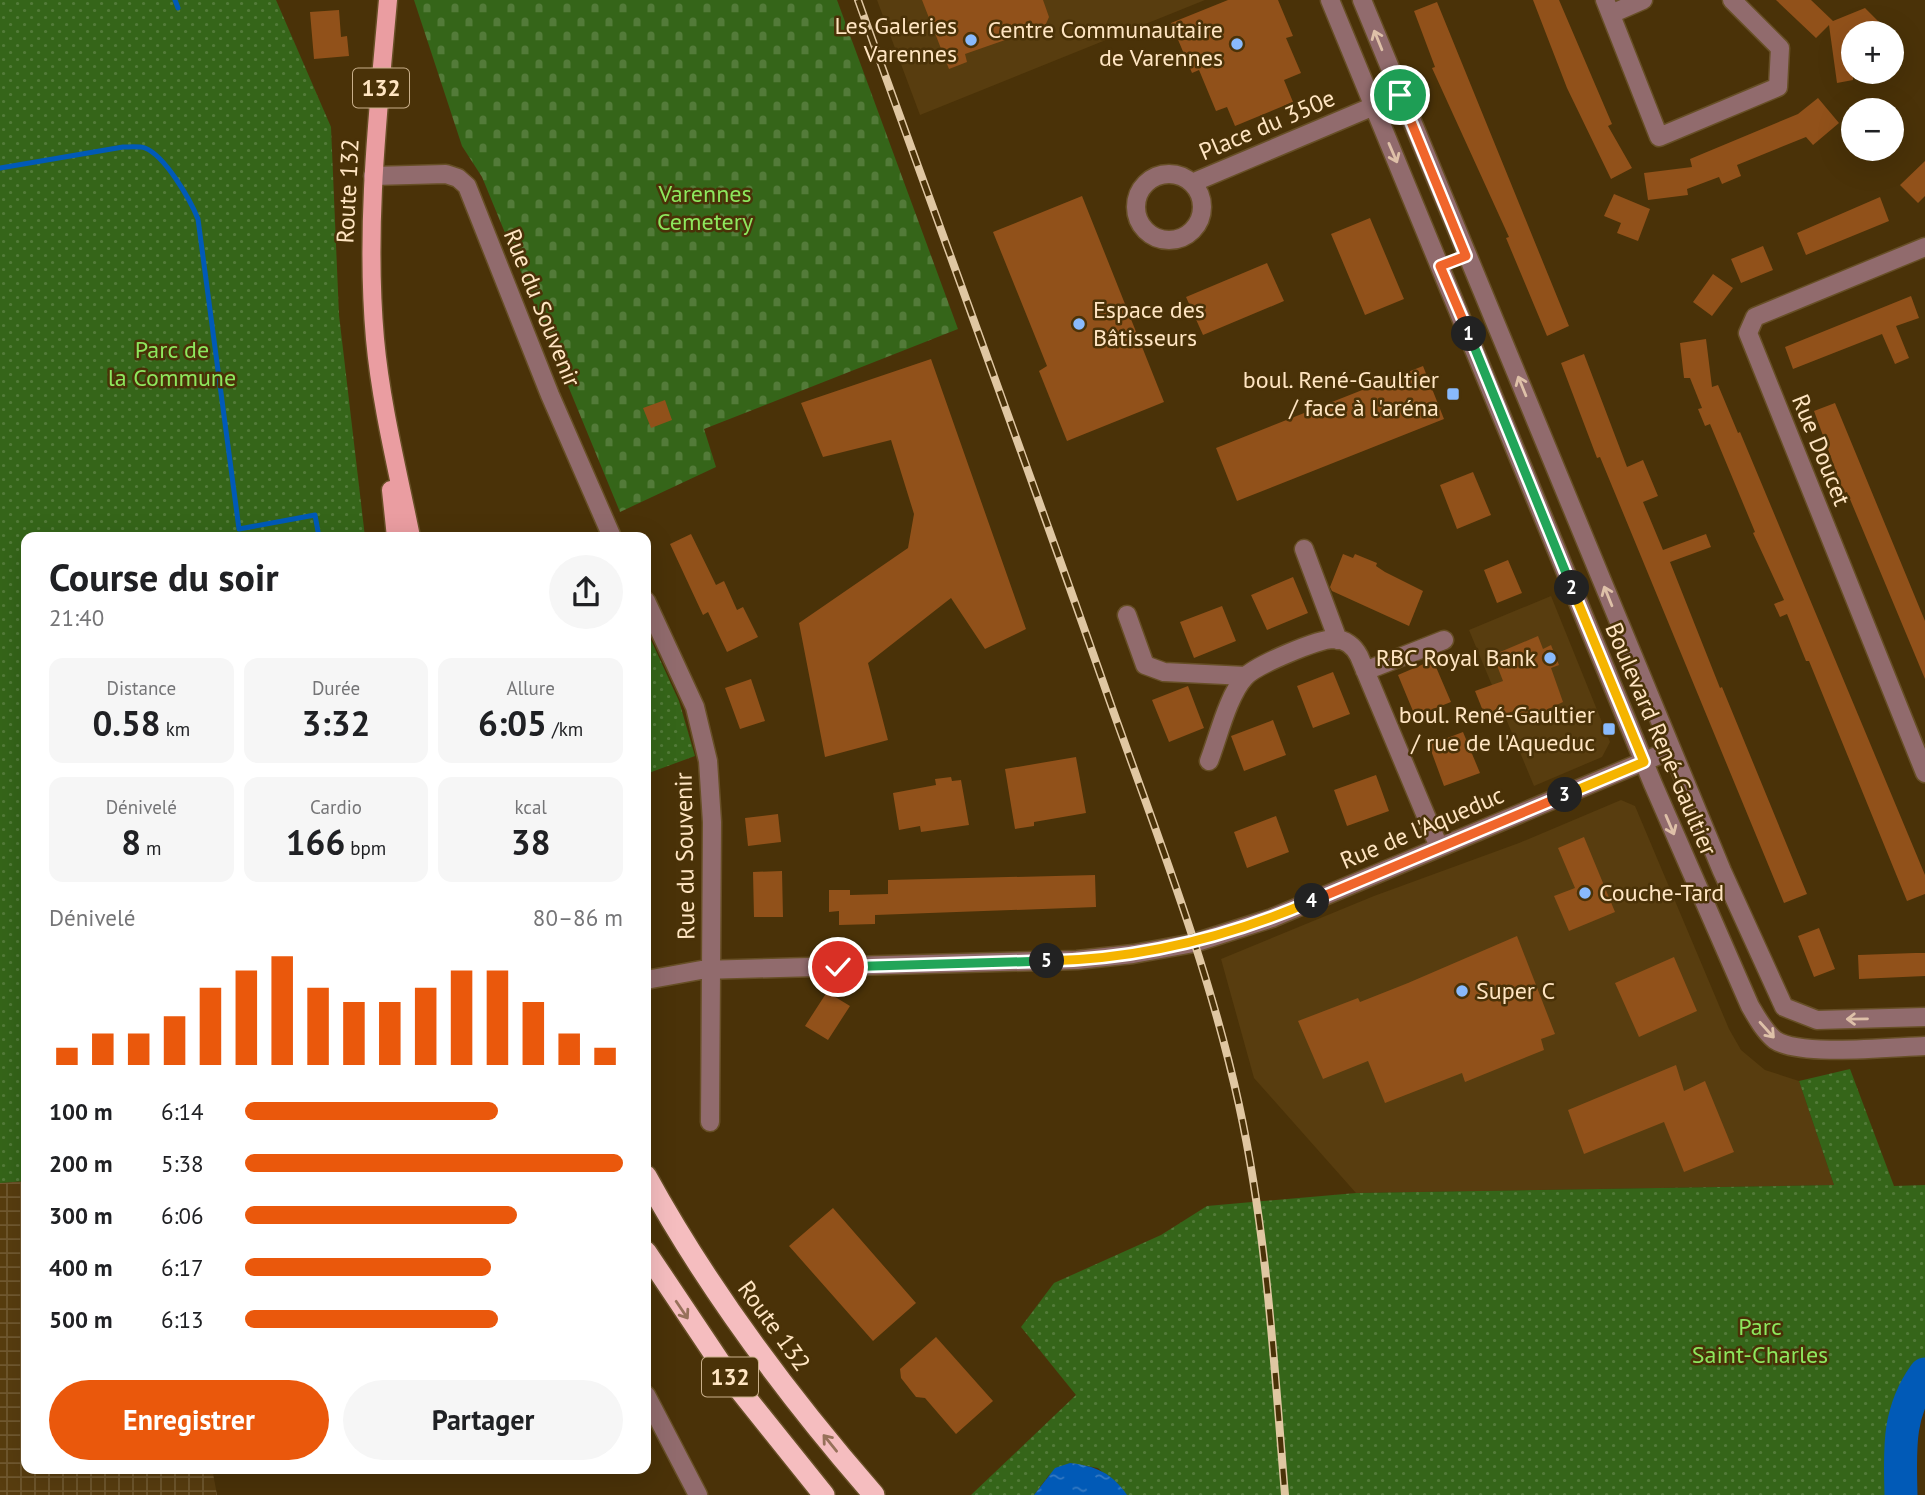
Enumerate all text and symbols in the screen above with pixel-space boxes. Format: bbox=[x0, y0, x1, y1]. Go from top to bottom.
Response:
place label: Les Galeries Varennes bbox=[835, 10, 957, 69]
place label: Centre Communautaire de Varennes bbox=[987, 14, 1223, 73]
map controls bbox=[1841, 21, 1904, 161]
button: + bbox=[1841, 21, 1904, 84]
one-way arrow bbox=[1371, 30, 1384, 52]
marker: Les Galeries Varennes bbox=[963, 32, 979, 48]
marker: Centre Communautaire de Varennes bbox=[1229, 36, 1245, 52]
pin bbox=[1370, 65, 1430, 125]
road number: 132 bbox=[353, 68, 409, 108]
icon: arrive bbox=[1381, 76, 1419, 114]
street label: Place du 350e bbox=[1194, 82, 1340, 167]
button: − bbox=[1841, 98, 1904, 161]
street label: Route 132 bbox=[329, 138, 366, 244]
one-way arrow bbox=[1388, 142, 1401, 164]
park label: Varennes Cemetery bbox=[657, 178, 753, 237]
street label: Rue du Souvenir bbox=[497, 224, 588, 391]
place label: Espace des Bâtisseurs bbox=[1093, 294, 1205, 353]
marker: Espace des Bâtisseurs bbox=[1071, 316, 1087, 332]
pin: 1 bbox=[1452, 316, 1486, 352]
text: 1 bbox=[1463, 321, 1474, 345]
park label: Parc de la Commune bbox=[108, 334, 236, 393]
place label: boul. René-Gaultier / face à l'aréna bbox=[1243, 364, 1439, 423]
one-way arrow bbox=[1515, 375, 1528, 397]
marker: boul. René-Gaultier / face à l'aréna bbox=[1445, 386, 1461, 402]
street label: Rue Doucet bbox=[1785, 389, 1858, 510]
text: Course du soir bbox=[49, 552, 279, 601]
button: share bbox=[549, 555, 623, 629]
pin: 2 bbox=[1554, 570, 1590, 606]
text: 2 bbox=[1566, 575, 1577, 599]
one-way arrow bbox=[1601, 586, 1614, 608]
text: 21:40 bbox=[49, 603, 104, 632]
street label: Boulevard René-Gaultier bbox=[1598, 618, 1725, 860]
place label: RBC Royal Bank bbox=[1376, 642, 1537, 673]
marker: RBC Royal Bank bbox=[1542, 650, 1558, 666]
text: Distance bbox=[107, 676, 176, 700]
text: Durée bbox=[312, 676, 360, 700]
text: Allure bbox=[506, 676, 555, 700]
place label: boul. René-Gaultier / rue de l'Aqueduc bbox=[1399, 699, 1595, 758]
text: 0.58 bbox=[92, 700, 161, 746]
text: 3:32 bbox=[302, 700, 370, 746]
text: 6:05 bbox=[478, 700, 547, 746]
text: km bbox=[161, 717, 190, 741]
text: /km bbox=[547, 717, 583, 741]
marker: boul. René-Gaultier / rue de l'Aqueduc bbox=[1601, 721, 1617, 737]
street label: Rue du Souvenir bbox=[668, 772, 701, 940]
pin: 3 bbox=[1548, 778, 1582, 812]
street label: Rue de l'Aqueduc bbox=[1335, 779, 1508, 876]
text: 3 bbox=[1559, 782, 1570, 806]
text: Dénivelé bbox=[106, 795, 177, 819]
text: Cardio bbox=[310, 795, 362, 819]
text: kcal bbox=[514, 795, 547, 819]
one-way arrow bbox=[1664, 814, 1677, 835]
text: 8 bbox=[121, 819, 141, 865]
text: 166 bbox=[286, 819, 345, 865]
text: 38 bbox=[511, 819, 551, 865]
text: m bbox=[141, 836, 162, 860]
text: bpm bbox=[345, 836, 386, 860]
place label: Couche-Tard bbox=[1599, 877, 1724, 908]
pin: 4 bbox=[1294, 884, 1330, 918]
marker: Couche-Tard bbox=[1577, 885, 1593, 901]
text: 4 bbox=[1306, 888, 1317, 912]
text: Dénivelé bbox=[49, 903, 135, 932]
text: 80–86 m bbox=[533, 903, 623, 932]
pin bbox=[808, 937, 868, 997]
pin: 5 bbox=[1030, 944, 1064, 978]
icon: check bbox=[819, 948, 857, 986]
text: 5 bbox=[1041, 948, 1052, 972]
place label: Super C bbox=[1476, 975, 1555, 1006]
marker: Super C bbox=[1454, 983, 1470, 999]
one-way arrow bbox=[1846, 1012, 1869, 1025]
one-way arrow bbox=[1758, 1021, 1775, 1038]
text: 100 m bbox=[49, 1097, 112, 1126]
text: 6:14 bbox=[161, 1097, 204, 1126]
text: 200 m bbox=[49, 1149, 112, 1178]
text: 5:38 bbox=[161, 1149, 204, 1178]
text: 300 m bbox=[49, 1201, 112, 1230]
text: 6:06 bbox=[161, 1201, 204, 1230]
text: 400 m bbox=[49, 1253, 112, 1282]
text: 6:17 bbox=[161, 1253, 204, 1282]
street label: Route 132 bbox=[731, 1274, 818, 1377]
one-way arrow bbox=[675, 1300, 690, 1319]
text: 500 m bbox=[49, 1305, 112, 1334]
text: 6:13 bbox=[161, 1305, 204, 1334]
park label: Parc Saint-Charles bbox=[1692, 1311, 1828, 1370]
road number: 132 bbox=[702, 1358, 758, 1396]
button: Enregistrer bbox=[49, 1380, 329, 1460]
button: Partager bbox=[343, 1380, 623, 1460]
one-way arrow bbox=[822, 1434, 838, 1452]

